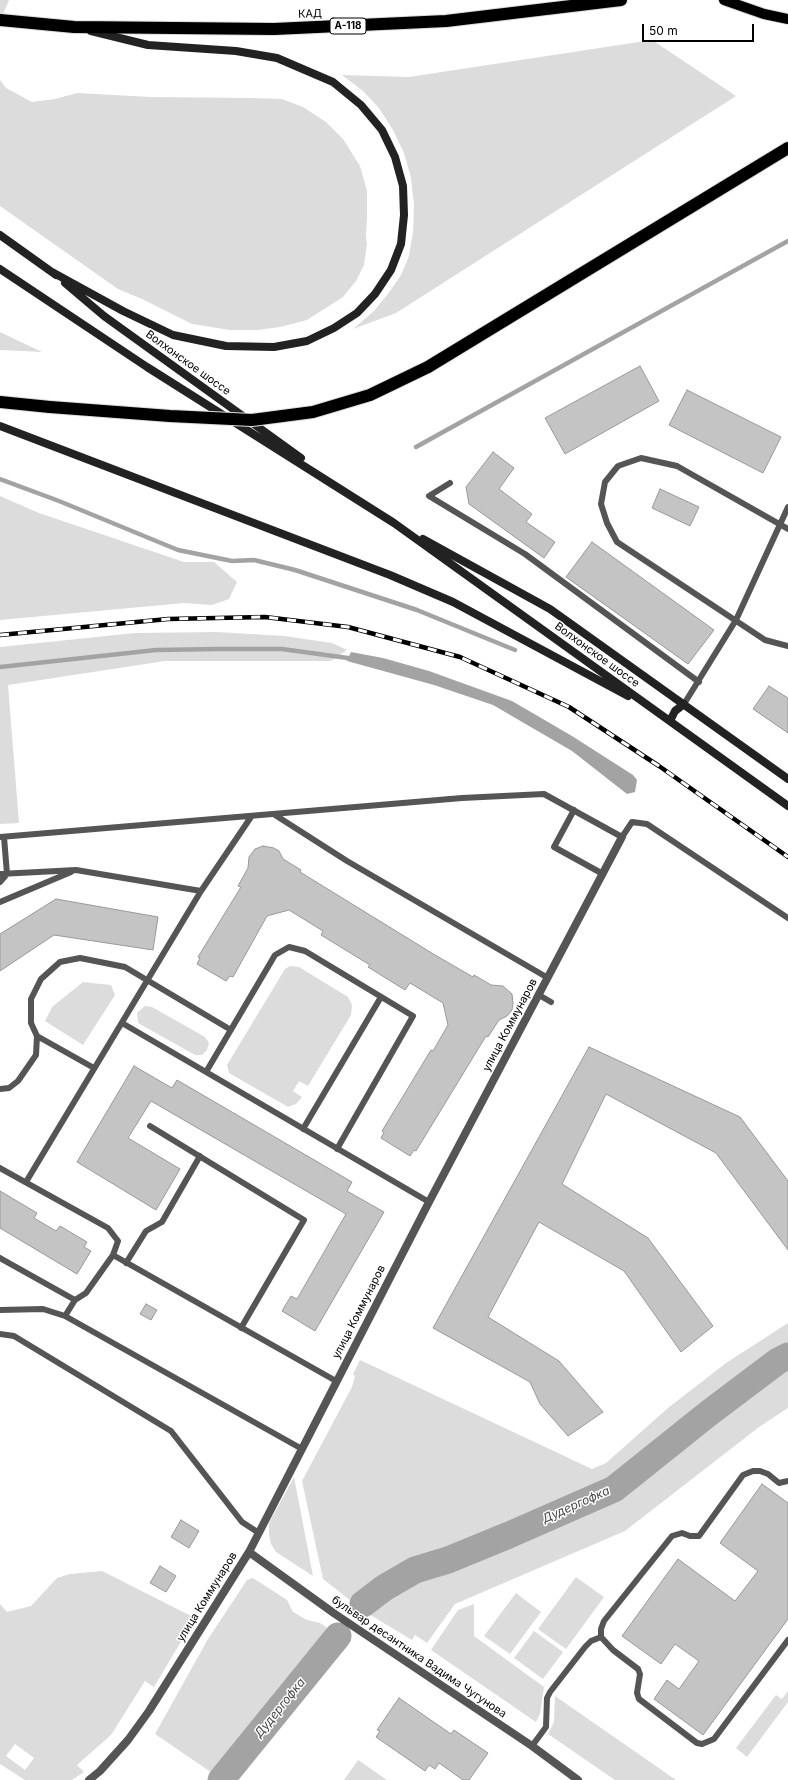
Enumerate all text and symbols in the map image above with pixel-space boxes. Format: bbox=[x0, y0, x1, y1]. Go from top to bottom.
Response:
street label: КАД bbox=[298, 7, 322, 21]
scale bar bbox=[644, 16, 756, 42]
road number: А-118 bbox=[330, 18, 366, 34]
text: 50 m bbox=[649, 23, 678, 38]
street label: Волхонское шоссе bbox=[143, 328, 233, 398]
street label: Волхонское шоссе bbox=[552, 620, 642, 690]
street label: улица Коммунаров bbox=[480, 976, 540, 1074]
street label: улица Коммунаров bbox=[330, 1263, 388, 1361]
water label: Дудергофка bbox=[540, 1484, 612, 1526]
street label: улица Коммунаров bbox=[174, 1550, 240, 1644]
street label: бульвар десантника Вадима Чугунова bbox=[329, 1593, 509, 1721]
water label: Дудергофка bbox=[252, 1675, 308, 1741]

